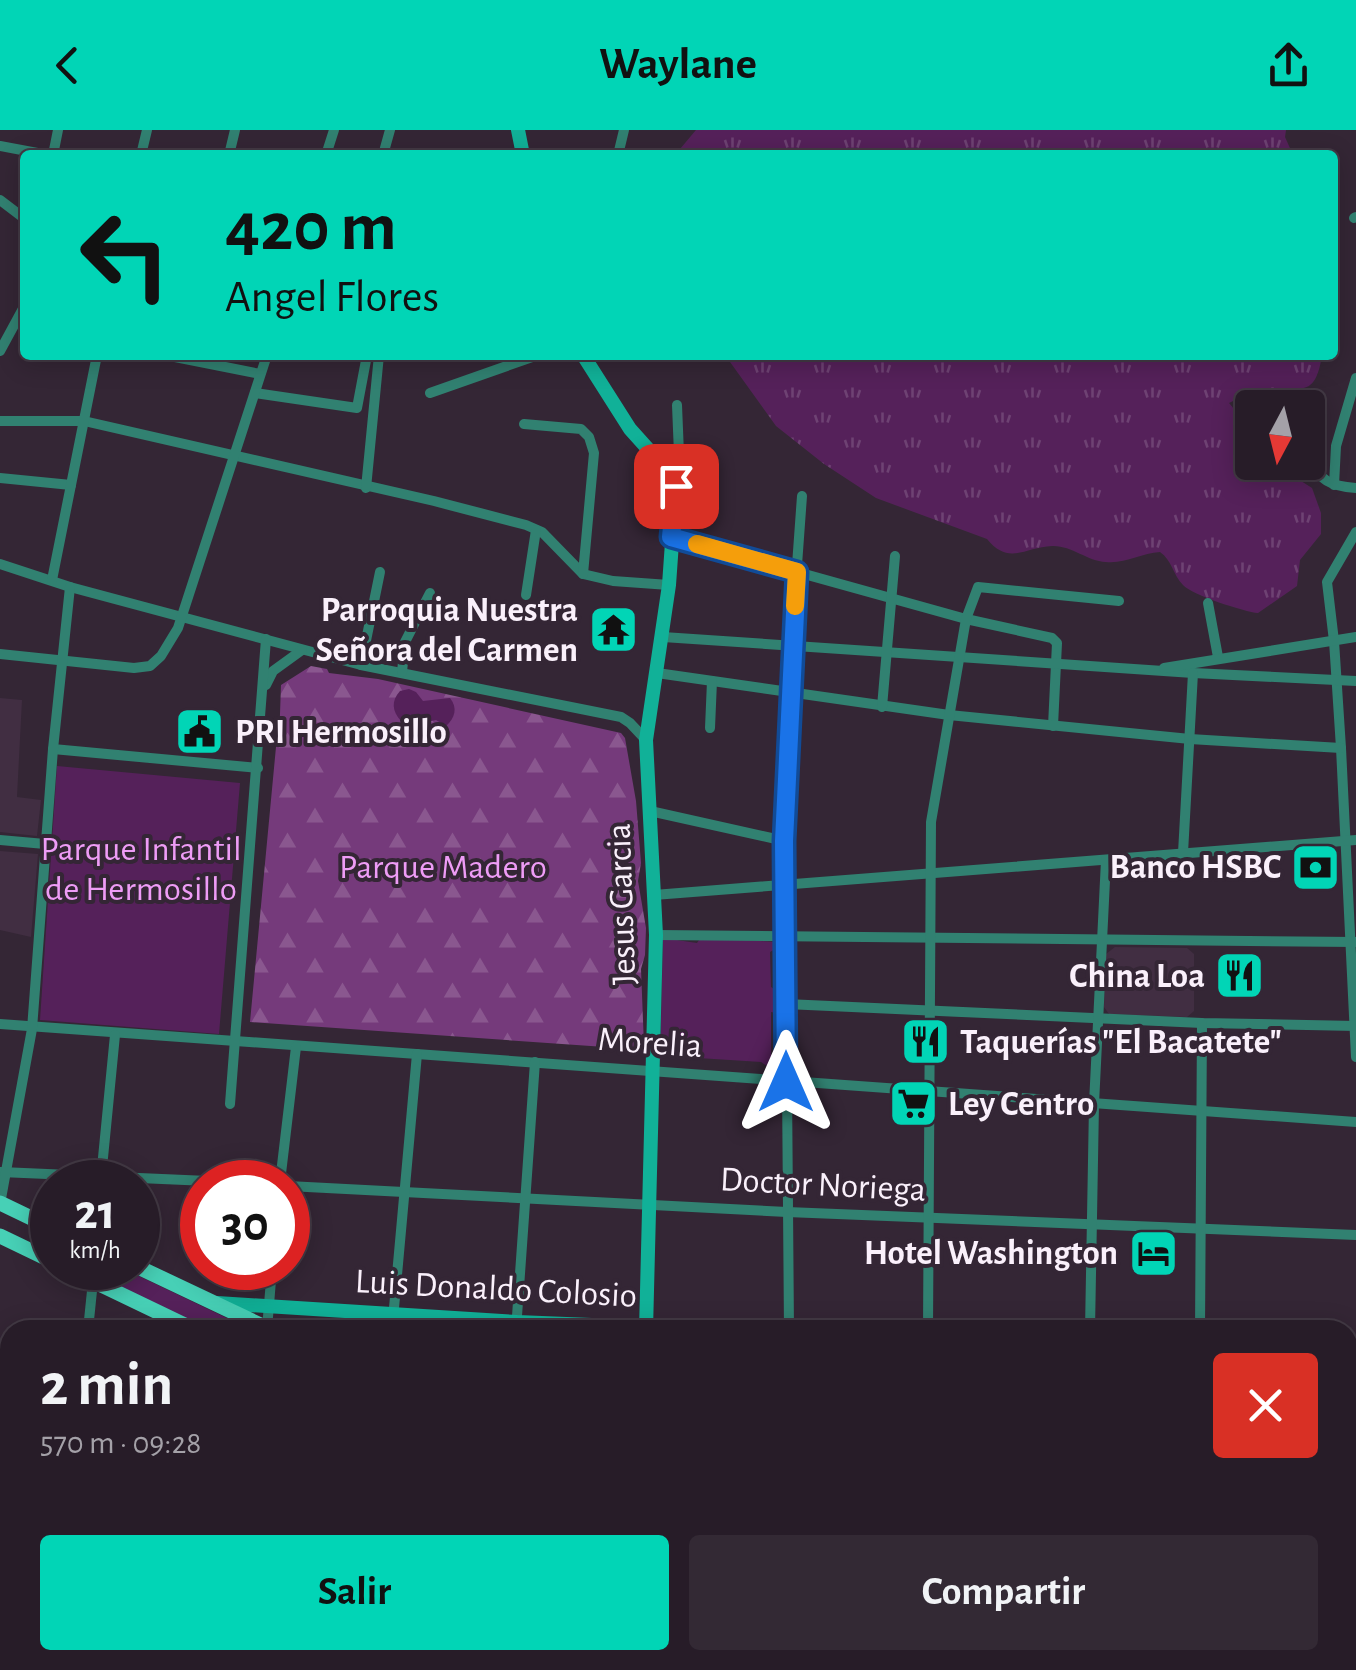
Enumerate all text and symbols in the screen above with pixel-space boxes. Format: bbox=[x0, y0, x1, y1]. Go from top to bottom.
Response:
icon: back bbox=[40, 38, 95, 93]
icon: share bbox=[1261, 38, 1316, 93]
text: Waylane bbox=[599, 42, 757, 87]
icon: left bbox=[60, 190, 190, 320]
text: 420 m bbox=[225, 193, 397, 263]
text: Angel Flores bbox=[225, 275, 439, 320]
north arrow bbox=[1235, 390, 1325, 480]
map controls bbox=[1235, 390, 1325, 480]
pin bbox=[634, 444, 719, 529]
icon: arrive bbox=[649, 459, 704, 514]
place label: Parroquia Nuestra Señora del Carmen bbox=[316, 593, 578, 668]
temple icon: Parroquia Nuestra Señora del Carmen bbox=[587, 604, 639, 656]
public building icon: PRI Hermosillo bbox=[174, 706, 226, 758]
place label: PRI Hermosillo bbox=[235, 715, 447, 750]
street label: Jesus Garcia bbox=[602, 823, 642, 985]
park label: Parque Infantil de Hermosillo bbox=[40, 832, 242, 907]
bank icon: Banco HSBC bbox=[1290, 841, 1342, 893]
park label: Parque Madero bbox=[339, 850, 547, 885]
place label: Banco HSBC bbox=[1109, 850, 1281, 885]
restaurant icon: China Loa bbox=[1214, 950, 1266, 1002]
place label: China Loa bbox=[1069, 959, 1205, 994]
restaurant icon: Taquerías "El Bacatete" bbox=[899, 1016, 951, 1068]
street label: Morelia bbox=[597, 1022, 703, 1064]
place label: Taquerías "El Bacatete" bbox=[960, 1025, 1282, 1060]
position arrow bbox=[734, 1030, 838, 1134]
supermarket icon: Ley Centro bbox=[887, 1078, 939, 1130]
place label: Ley Centro bbox=[948, 1087, 1094, 1122]
speed limit sign: 30 bbox=[180, 1160, 310, 1290]
street label: Doctor Noriega bbox=[719, 1162, 927, 1208]
text: 21 bbox=[74, 1188, 116, 1238]
hotel icon: Hotel Washington bbox=[1127, 1227, 1179, 1279]
place label: Hotel Washington bbox=[864, 1236, 1118, 1271]
text: km/h bbox=[69, 1238, 121, 1263]
street label: Luis Donaldo Colosio bbox=[354, 1264, 638, 1314]
button: close bbox=[1213, 1353, 1318, 1458]
text: 2 min bbox=[40, 1356, 173, 1416]
text: 570 m · 09:28 bbox=[40, 1427, 201, 1459]
button: Salir bbox=[40, 1535, 669, 1650]
button: Compartir bbox=[689, 1535, 1318, 1650]

